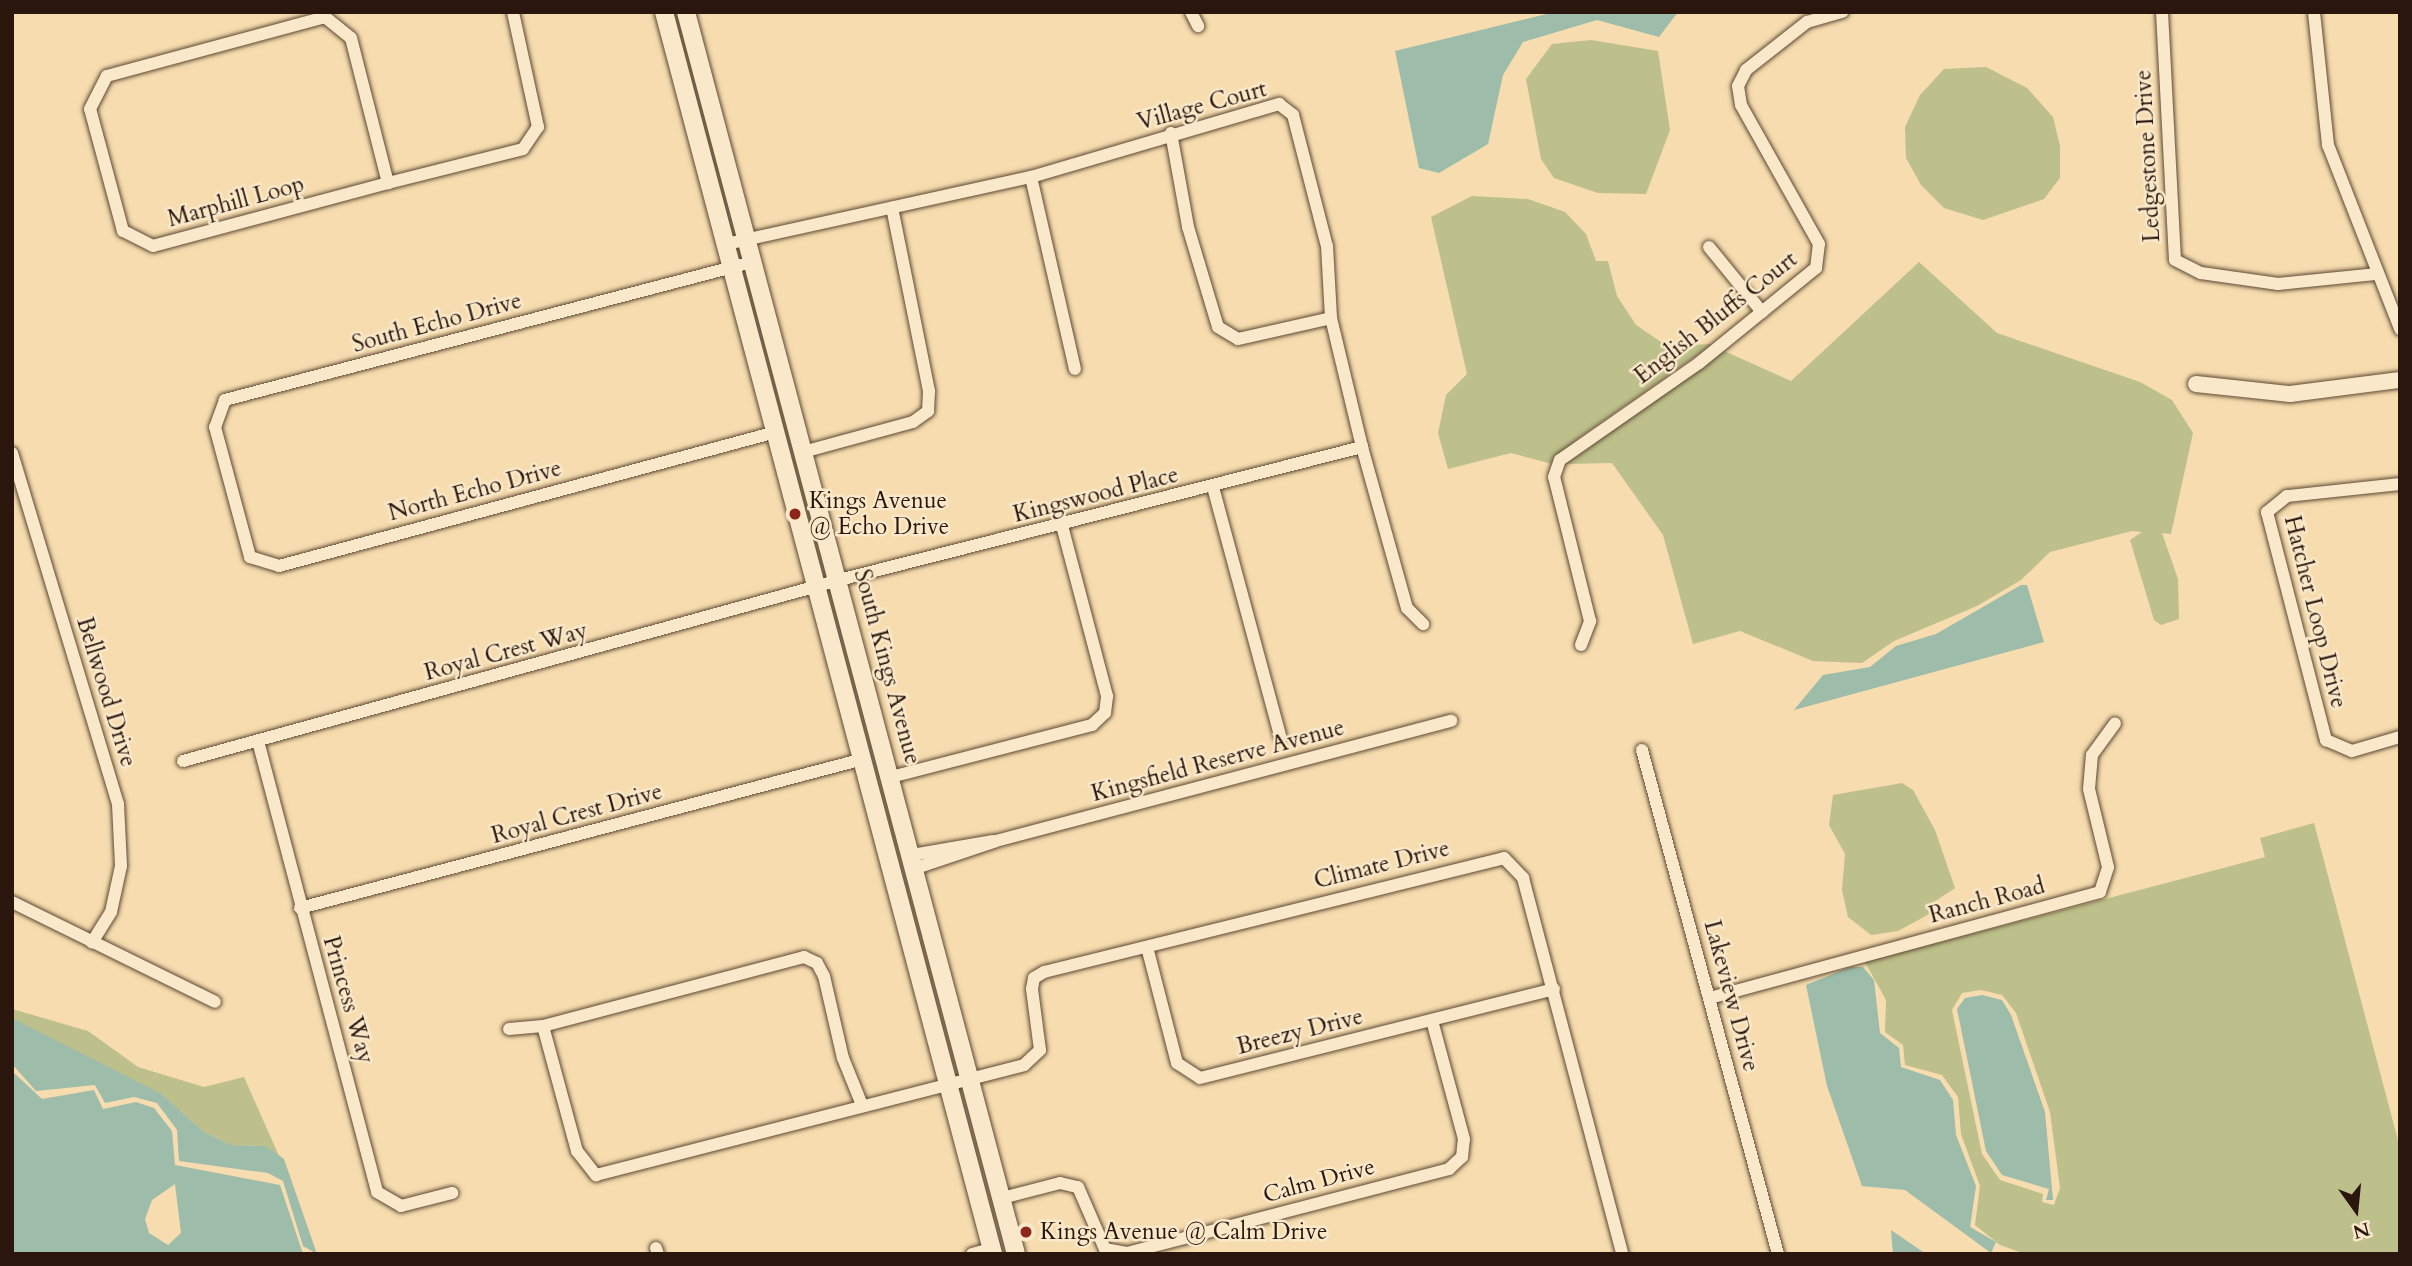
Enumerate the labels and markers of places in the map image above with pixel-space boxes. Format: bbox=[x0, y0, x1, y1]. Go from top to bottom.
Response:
place label: Kings Avenue @ Echo Drive bbox=[809, 487, 949, 541]
marker: Kings Avenue @ Echo Drive bbox=[787, 506, 803, 522]
place label: Kings Avenue @ Calm Drive bbox=[1040, 1218, 1327, 1246]
marker: Kings Avenue @ Calm Drive bbox=[1018, 1224, 1034, 1240]

